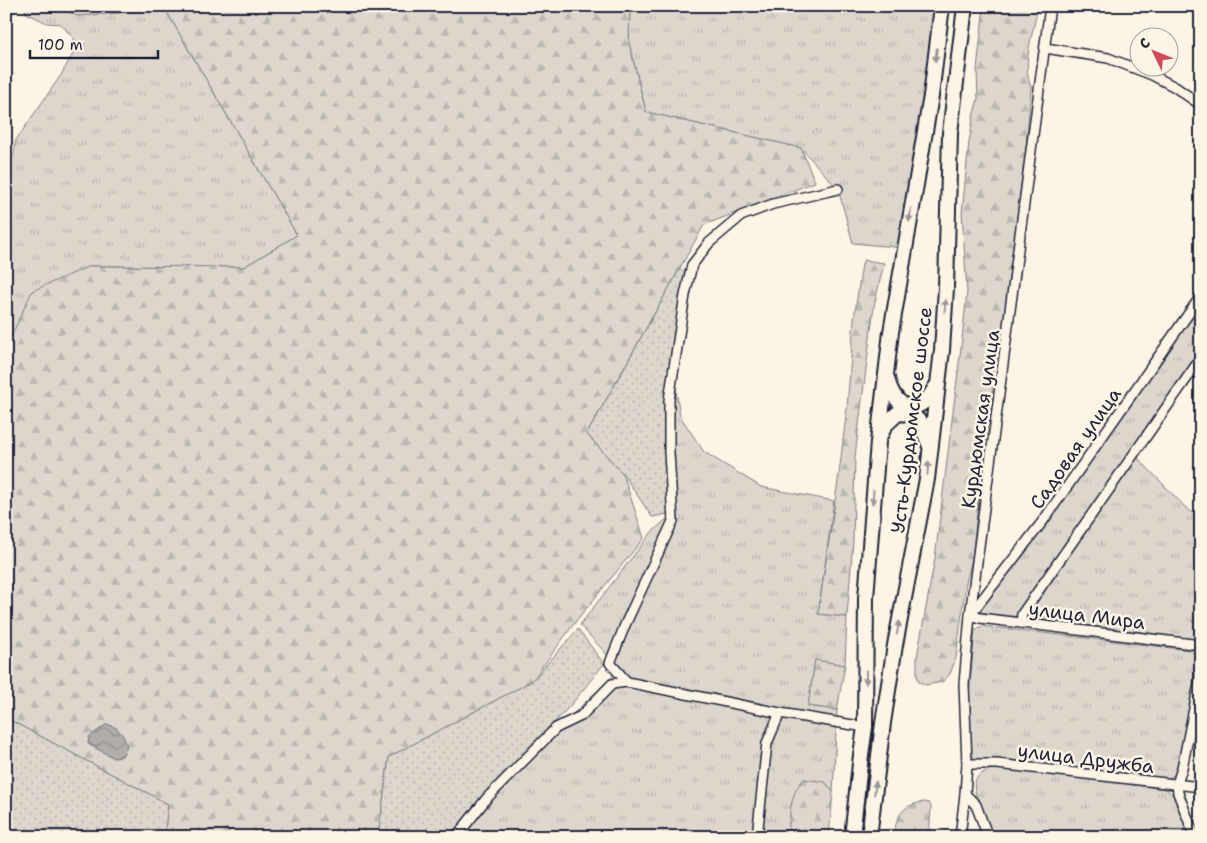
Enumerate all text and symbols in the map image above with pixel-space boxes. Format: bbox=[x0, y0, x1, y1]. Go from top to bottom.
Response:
scale bar bbox=[30, 28, 158, 60]
north arrow bbox=[1130, 28, 1180, 78]
text: С bbox=[1135, 34, 1154, 52]
text: 100 m bbox=[38, 35, 83, 55]
one-way arrow bbox=[932, 47, 940, 63]
one-way arrow bbox=[906, 207, 914, 223]
one-way arrow bbox=[941, 298, 949, 314]
street label: Усть-Курдюмское шоссе bbox=[885, 305, 938, 535]
street label: Курдюмская улица bbox=[956, 328, 1005, 510]
street label: Садовая улица bbox=[1024, 382, 1127, 514]
one-way arrow bbox=[924, 460, 932, 476]
one-way arrow bbox=[869, 490, 877, 506]
street label: улица Мира bbox=[1027, 596, 1147, 635]
one-way arrow bbox=[895, 619, 903, 635]
one-way arrow bbox=[862, 670, 870, 686]
street label: улица Дружба bbox=[1016, 738, 1156, 779]
one-way arrow bbox=[871, 780, 879, 796]

